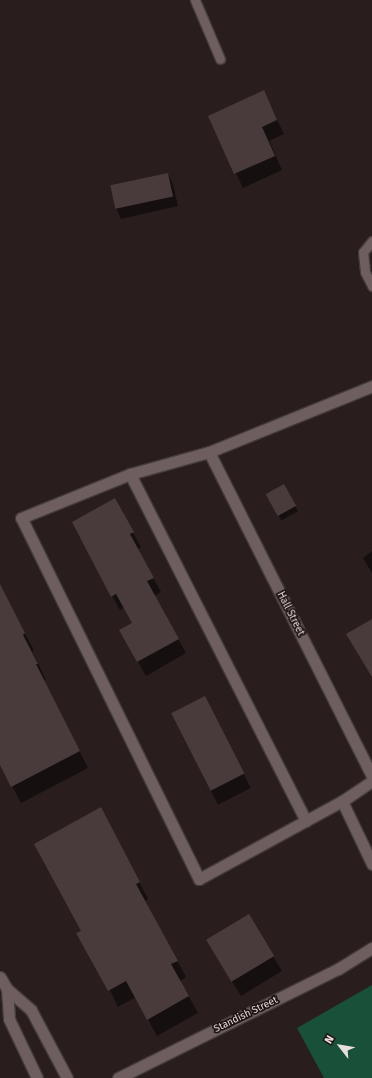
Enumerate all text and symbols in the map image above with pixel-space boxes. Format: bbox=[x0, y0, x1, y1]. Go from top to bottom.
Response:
street label: Hall Street bbox=[274, 590, 306, 638]
street label: Standish Street bbox=[212, 994, 280, 1036]
north arrow bbox=[320, 1026, 360, 1066]
text: N bbox=[322, 1033, 337, 1046]

